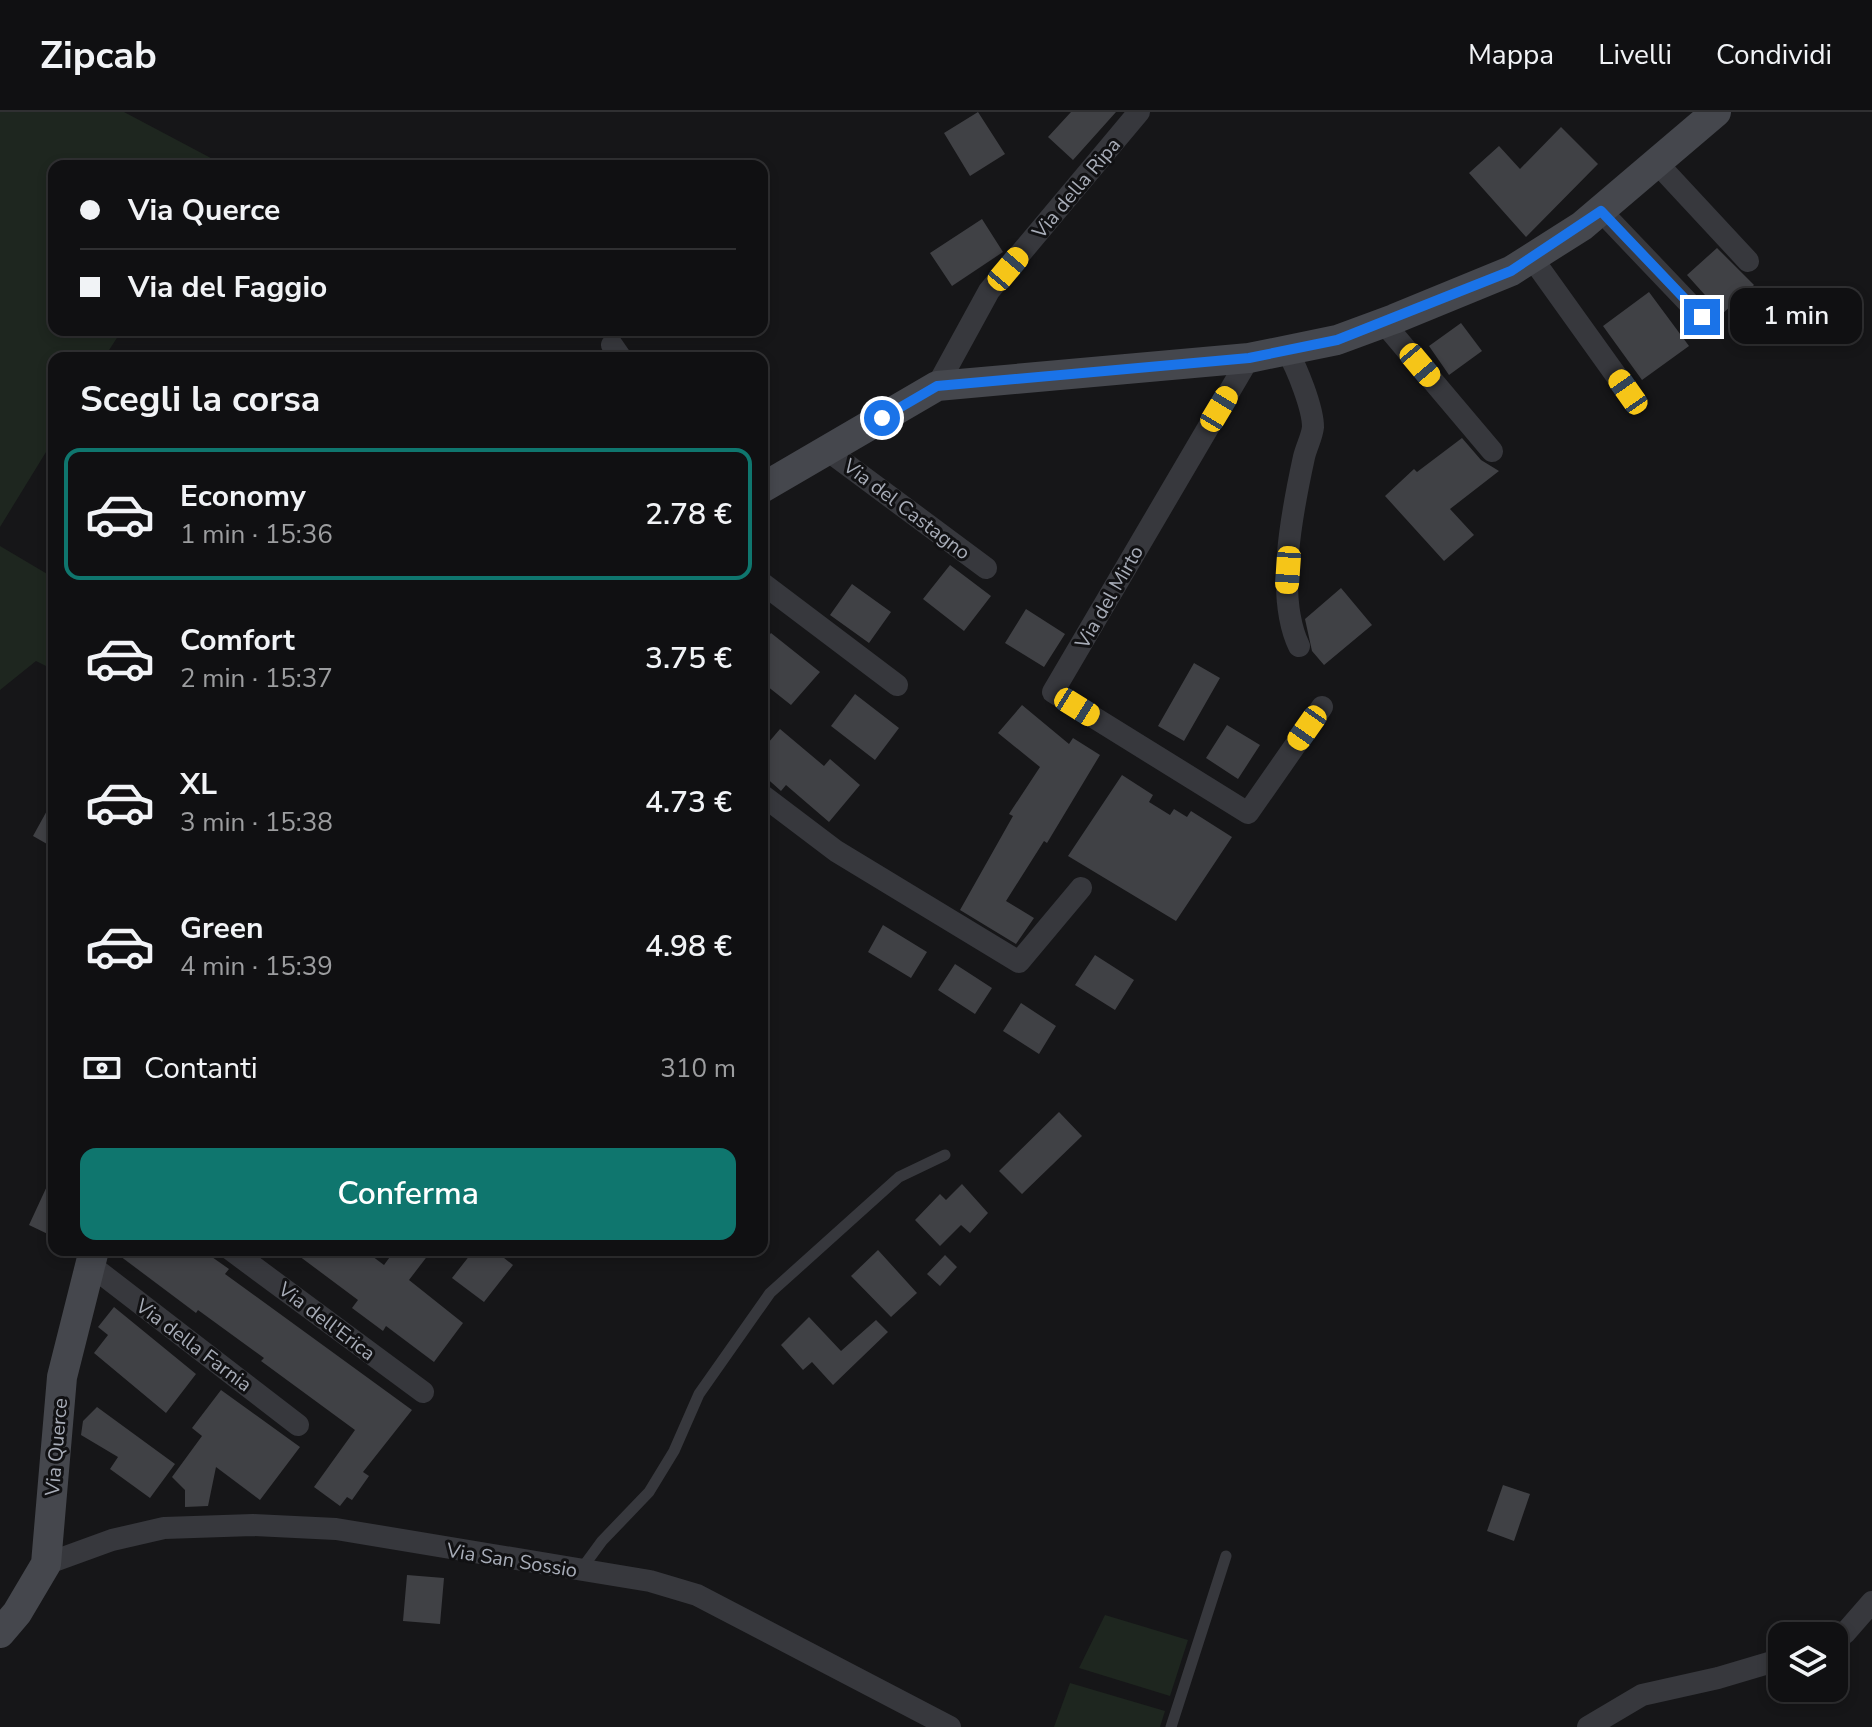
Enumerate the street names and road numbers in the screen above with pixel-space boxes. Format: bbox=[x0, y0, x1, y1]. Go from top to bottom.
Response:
street label: Via della Ripa bbox=[1025, 132, 1127, 245]
street label: Via del Castagno bbox=[837, 452, 976, 566]
street label: Via del Mirto bbox=[1068, 541, 1150, 655]
street label: Via dell'Erica bbox=[272, 1275, 381, 1367]
street label: Via della Farnia bbox=[129, 1292, 257, 1398]
street label: Via Querce bbox=[39, 1397, 74, 1498]
street label: Via San Sossio bbox=[444, 1537, 579, 1584]

